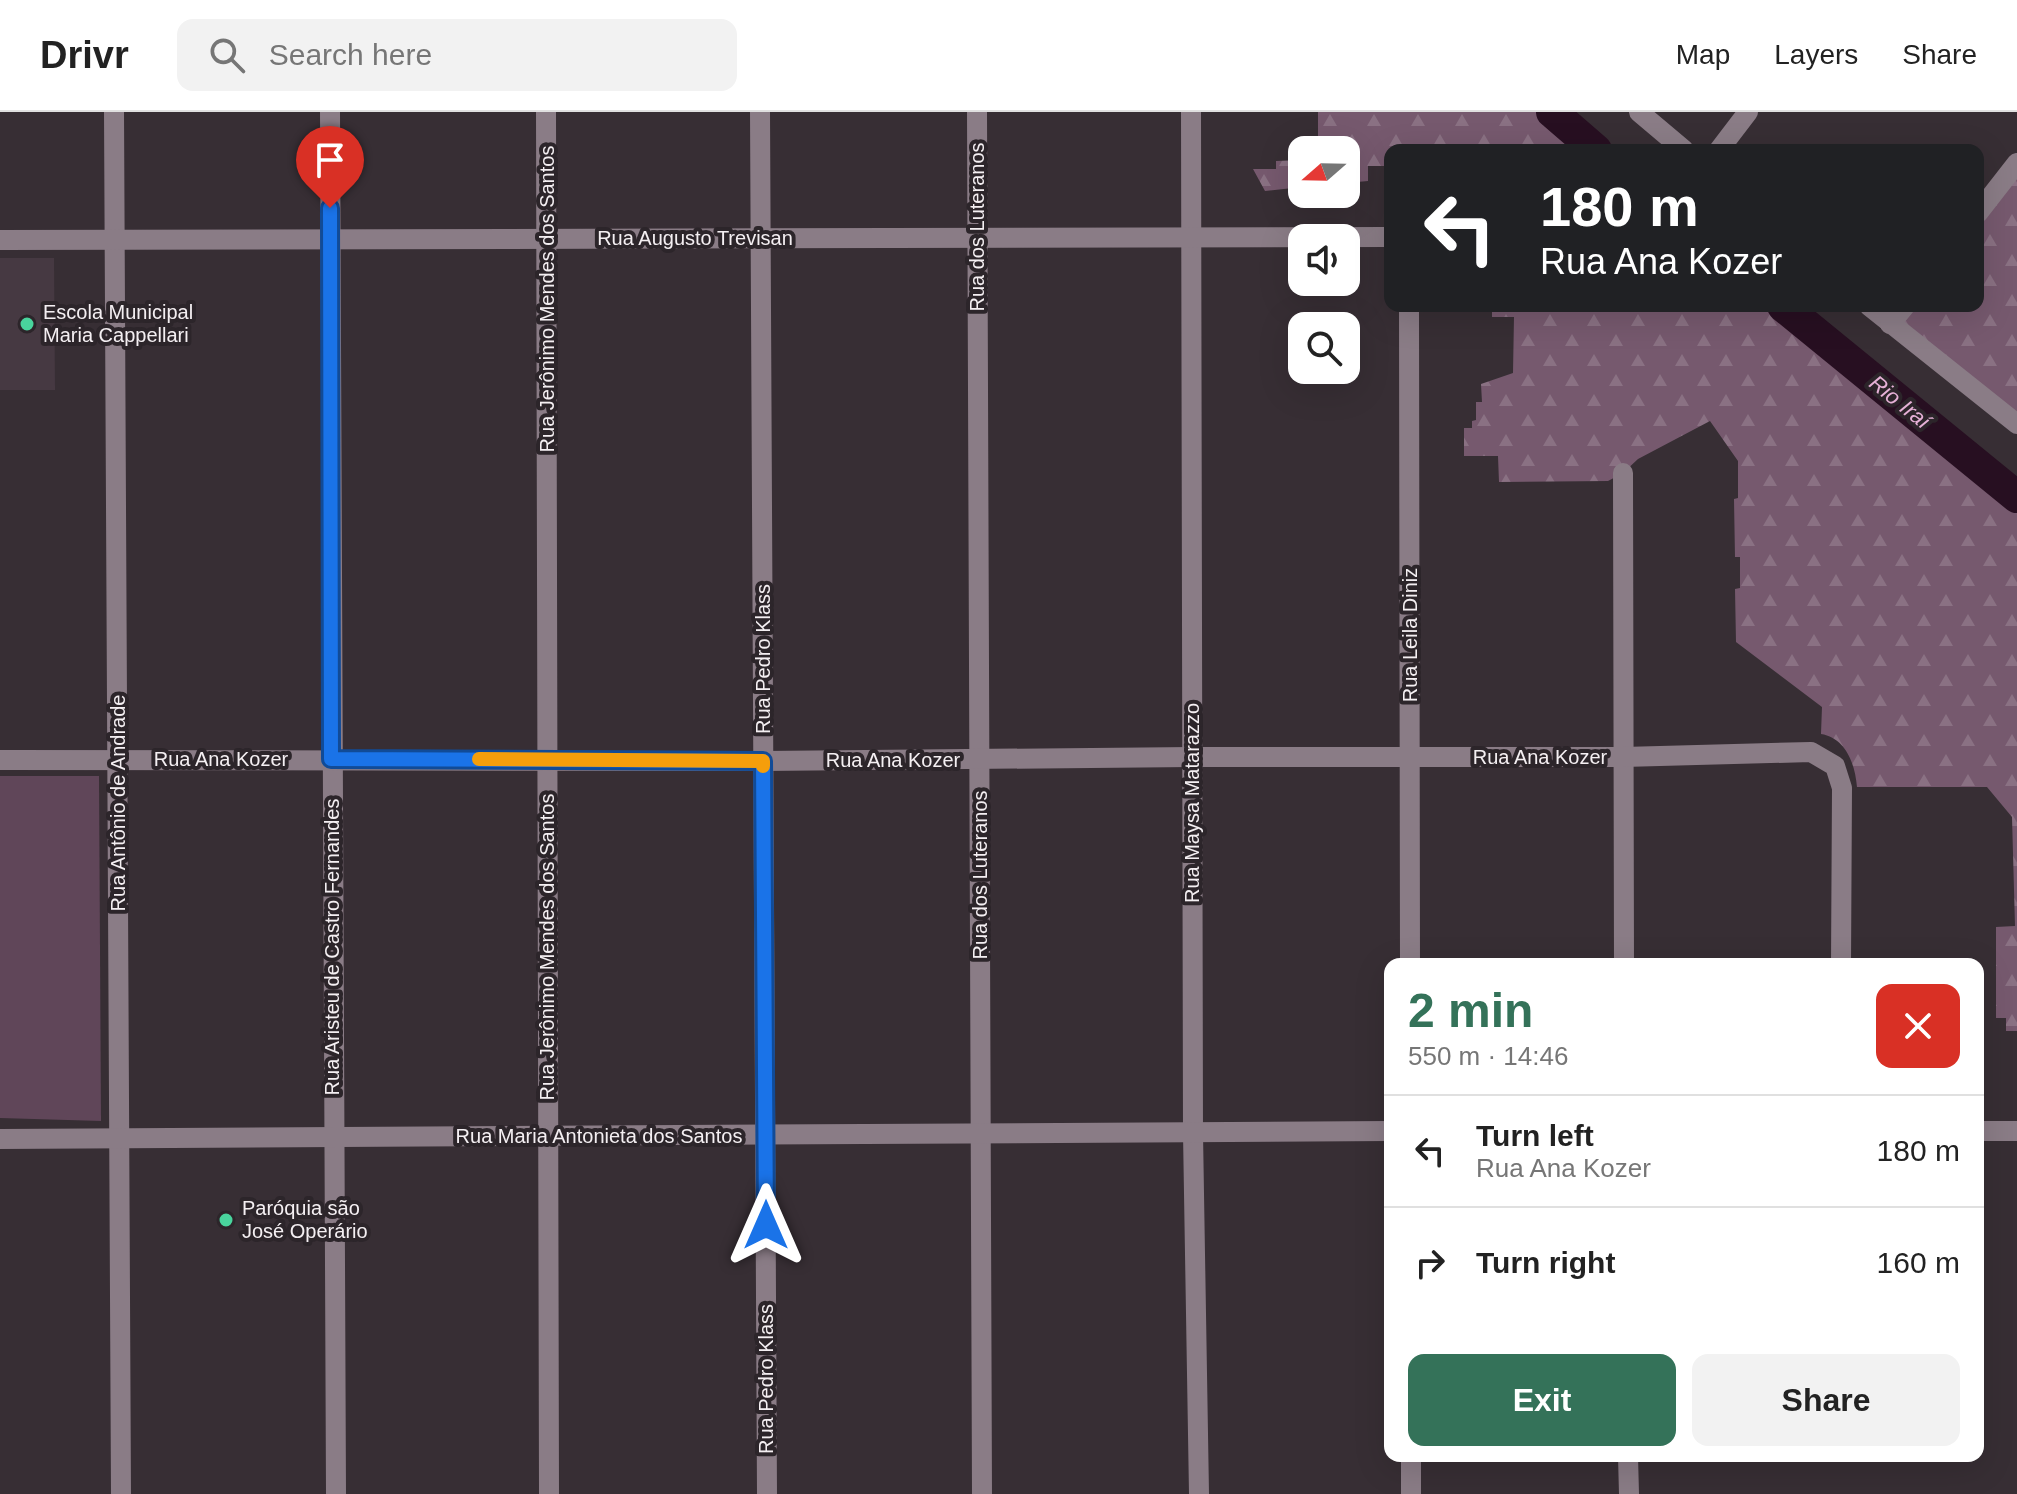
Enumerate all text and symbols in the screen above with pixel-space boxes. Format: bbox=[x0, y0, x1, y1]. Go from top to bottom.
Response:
search box bbox=[177, 19, 737, 91]
icon: search bbox=[205, 33, 249, 77]
text: Drivr bbox=[40, 34, 129, 76]
text: Search here bbox=[269, 38, 432, 71]
text: Map bbox=[1676, 39, 1730, 70]
text: Layers bbox=[1774, 39, 1858, 70]
text: Share bbox=[1902, 39, 1977, 70]
pin bbox=[296, 126, 364, 208]
north arrow bbox=[1288, 136, 1360, 208]
map controls bbox=[1288, 136, 1360, 384]
icon: arrive bbox=[308, 138, 352, 182]
street label: Rua dos Luteranos bbox=[966, 142, 988, 312]
street label: Rua Jerônimo Mendes dos Santos bbox=[536, 146, 558, 452]
text: 180 m bbox=[1540, 175, 1699, 238]
icon: left bbox=[1408, 176, 1512, 280]
button: sound bbox=[1288, 224, 1360, 296]
street label: Rua Augusto Trevisan bbox=[597, 227, 793, 249]
text: Rua Ana Kozer bbox=[1540, 241, 1782, 282]
place label: Escola Municipal Maria Cappellari bbox=[43, 301, 193, 346]
button: search bbox=[1288, 312, 1360, 384]
marker: Escola Municipal Maria Cappellari bbox=[18, 315, 36, 333]
water label: Rio Iraí bbox=[1865, 370, 1937, 435]
street label: Rua Leila Diniz bbox=[1399, 568, 1421, 702]
street label: Rua Pedro Klass bbox=[752, 584, 774, 734]
street label: Rua Antônio de Andrade bbox=[107, 695, 129, 911]
street label: Rua Maysa Matarazzo bbox=[1181, 703, 1203, 903]
street label: Rua Ana Kozer bbox=[1473, 746, 1608, 768]
street label: Rua Ana Kozer bbox=[154, 748, 289, 770]
street label: Rua Ana Kozer bbox=[826, 749, 961, 771]
street label: Rua dos Luteranos bbox=[969, 790, 991, 960]
street label: Rua Jerônimo Mendes dos Santos bbox=[536, 794, 558, 1100]
street label: Rua Aristeu de Castro Fernandes bbox=[321, 799, 343, 1095]
text: 2 min bbox=[1408, 984, 1533, 1037]
button: close bbox=[1876, 984, 1960, 1068]
text: 550 m · 14:46 bbox=[1408, 1041, 1568, 1071]
text: Turn left bbox=[1476, 1119, 1594, 1152]
street label: Rua Maria Antonieta dos Santos bbox=[456, 1125, 742, 1147]
icon: left bbox=[1408, 1129, 1452, 1173]
text: 180 m bbox=[1877, 1134, 1960, 1167]
text: Rua Ana Kozer bbox=[1476, 1153, 1651, 1183]
position arrow bbox=[724, 1183, 808, 1267]
place label: Paróquia são José Operário bbox=[242, 1197, 368, 1242]
marker: Paróquia são José Operário bbox=[217, 1211, 235, 1229]
icon: right bbox=[1408, 1241, 1452, 1285]
text: Turn right bbox=[1476, 1246, 1615, 1279]
text: 160 m bbox=[1877, 1246, 1960, 1279]
street label: Rua Pedro Klass bbox=[755, 1304, 777, 1454]
button: Exit bbox=[1408, 1354, 1676, 1446]
button: Share bbox=[1692, 1354, 1960, 1446]

